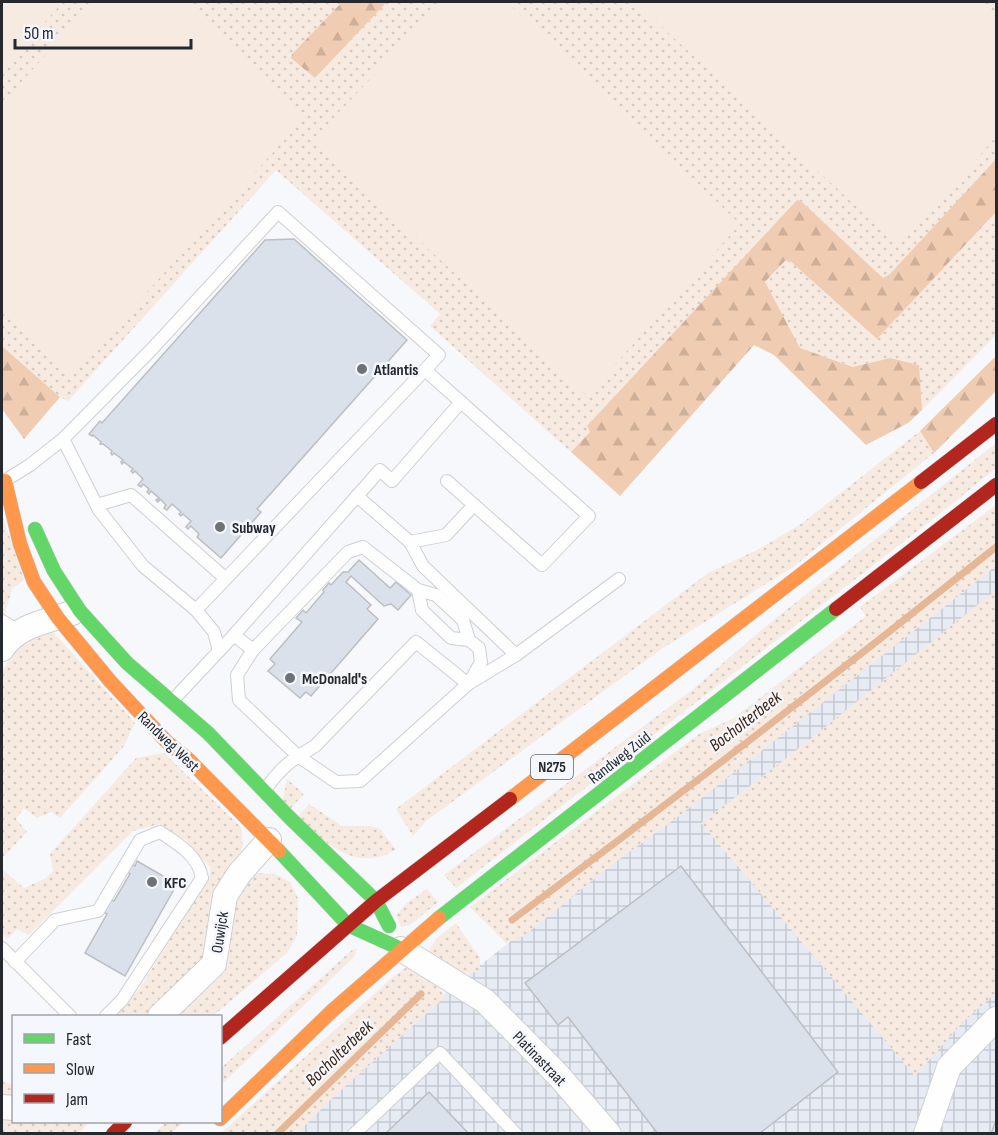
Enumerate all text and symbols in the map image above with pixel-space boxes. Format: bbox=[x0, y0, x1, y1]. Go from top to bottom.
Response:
scale bar bbox=[15, 12, 190, 50]
text: 50 m bbox=[24, 23, 54, 44]
place label: Atlantis bbox=[373, 361, 418, 380]
marker: Atlantis bbox=[355, 362, 369, 376]
place label: Subway bbox=[232, 519, 276, 538]
marker: Subway bbox=[213, 520, 227, 534]
place label: McDonald's bbox=[302, 670, 367, 689]
marker: McDonald's bbox=[283, 671, 297, 685]
water label: Bocholterbeek bbox=[705, 686, 787, 756]
street label: Randweg West bbox=[133, 708, 203, 776]
street label: Randweg Zuid bbox=[585, 728, 655, 788]
road number: N275 bbox=[531, 755, 573, 779]
place label: KFC bbox=[164, 874, 187, 893]
marker: KFC bbox=[145, 875, 159, 889]
street label: Ouwijck bbox=[208, 910, 233, 954]
legend bbox=[12, 1015, 222, 1123]
water label: Bocholterbeek bbox=[301, 1015, 378, 1091]
street label: Platinastraat bbox=[508, 1028, 570, 1091]
text: Fast bbox=[66, 1029, 92, 1050]
text: Slow bbox=[66, 1059, 95, 1080]
text: Jam bbox=[65, 1089, 88, 1110]

